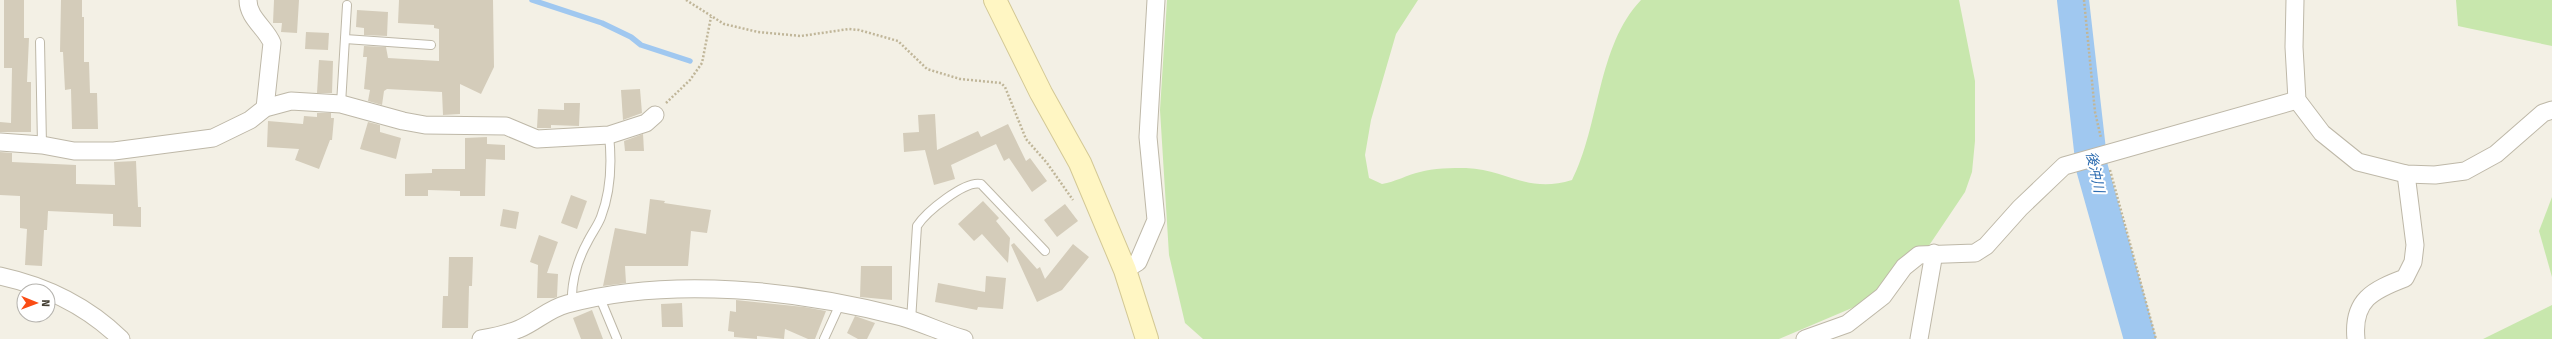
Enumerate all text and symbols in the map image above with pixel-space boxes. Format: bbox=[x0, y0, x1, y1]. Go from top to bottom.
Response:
water label: 後沖川 bbox=[2082, 150, 2108, 196]
north arrow bbox=[16, 283, 56, 323]
text: N bbox=[39, 299, 52, 307]

